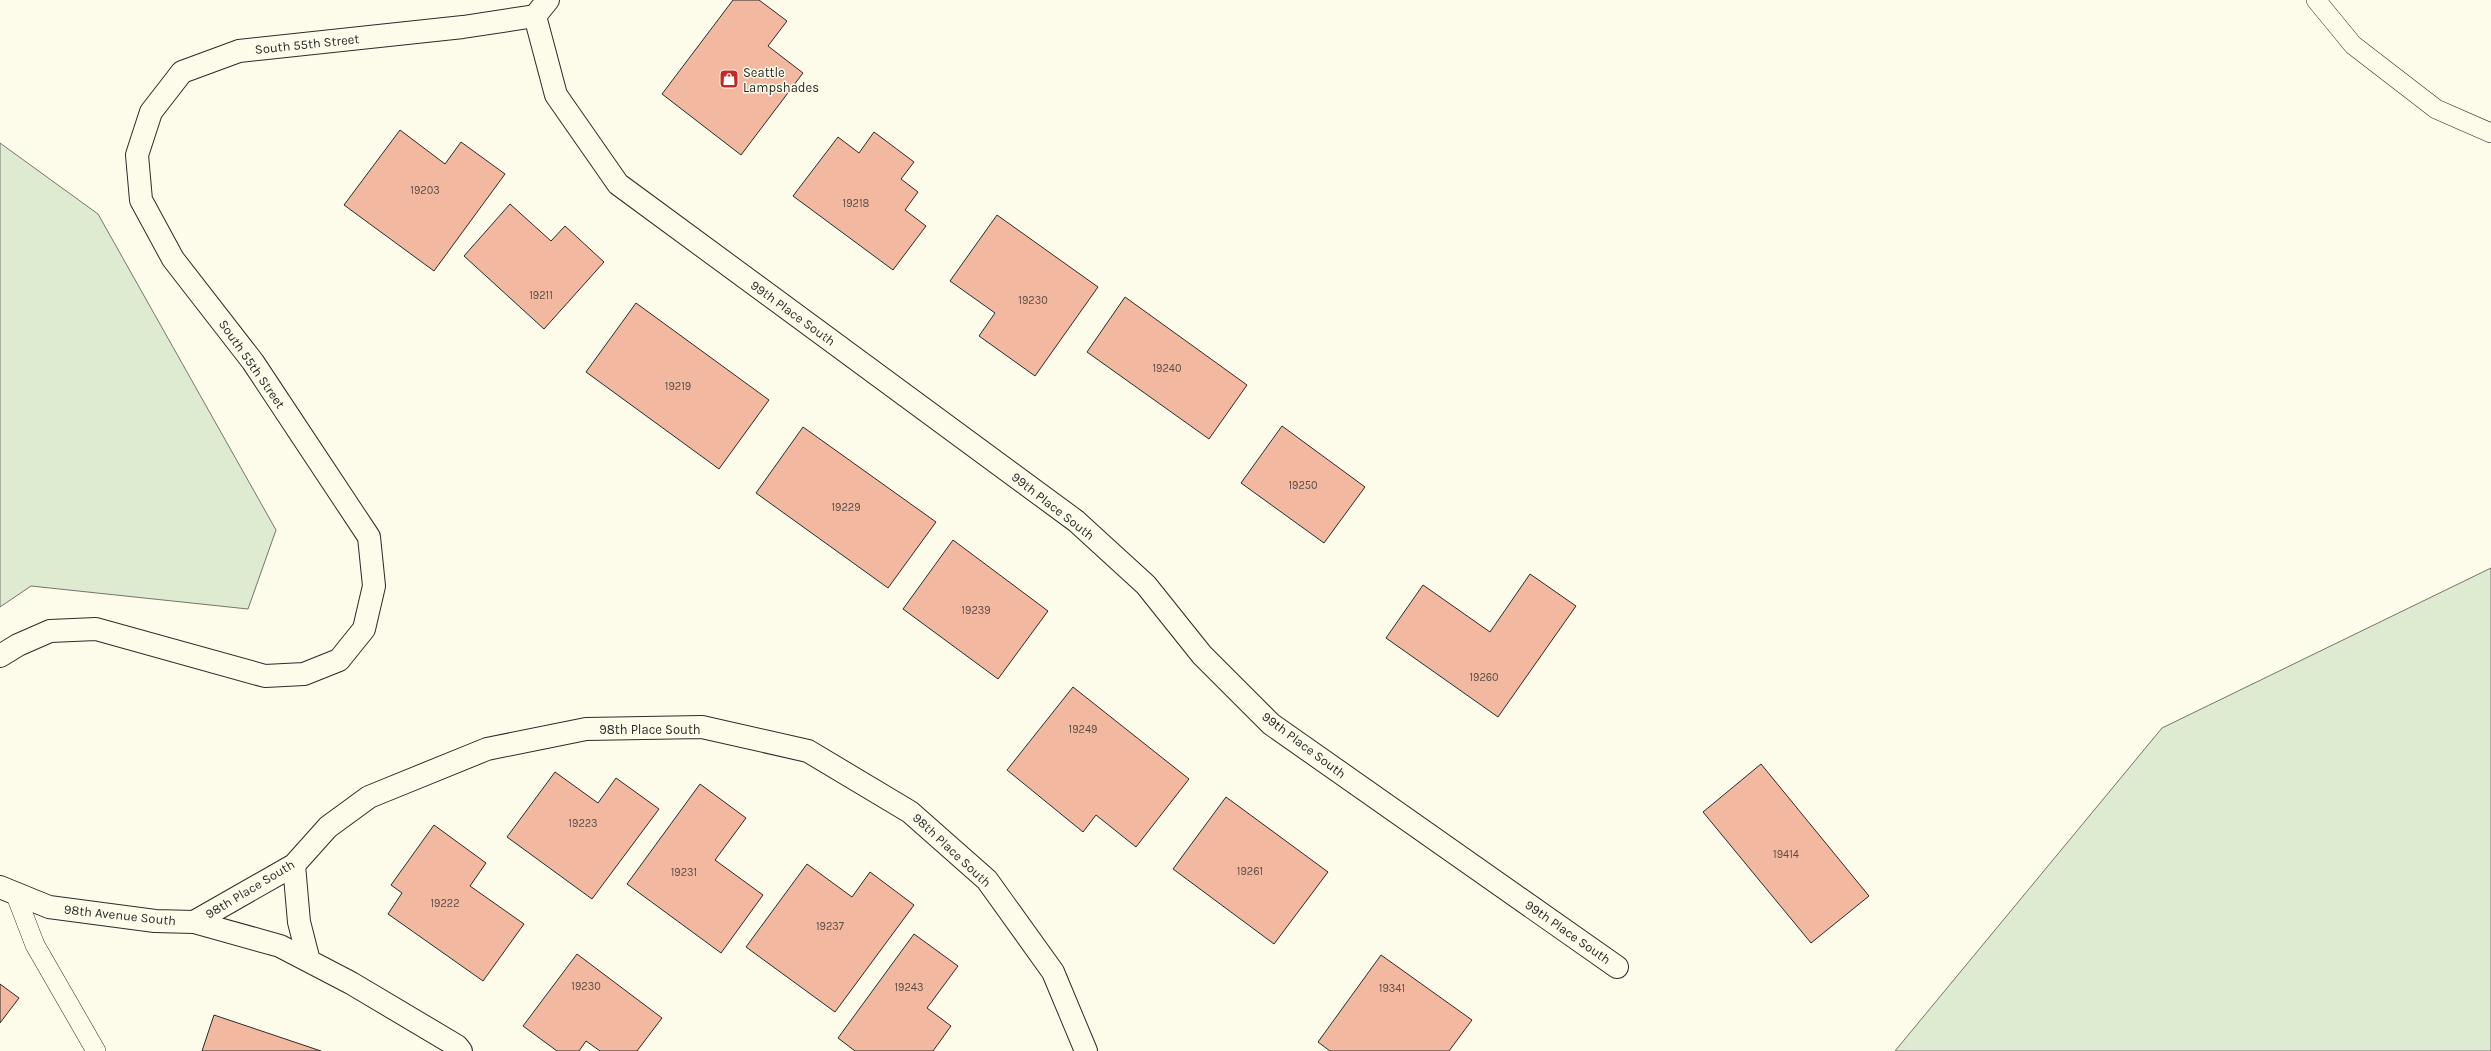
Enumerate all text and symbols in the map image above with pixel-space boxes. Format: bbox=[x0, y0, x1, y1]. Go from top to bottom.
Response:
street label: South 55th Street bbox=[254, 31, 360, 57]
place label: Seattle Lampshades bbox=[743, 65, 819, 95]
shop icon: Seattle Lampshades bbox=[718, 68, 740, 90]
house number: 19203 bbox=[410, 184, 440, 197]
house number: 19218 bbox=[843, 197, 870, 210]
street label: 99th Place South bbox=[748, 277, 838, 349]
house number: 19211 bbox=[529, 289, 553, 302]
house number: 19230 bbox=[1018, 294, 1048, 307]
street label: South 55th Street bbox=[216, 317, 288, 411]
house number: 19240 bbox=[1152, 362, 1182, 375]
house number: 19219 bbox=[665, 380, 691, 393]
street label: 99th Place South bbox=[1009, 469, 1097, 543]
house number: 19250 bbox=[1288, 479, 1318, 492]
house number: 19229 bbox=[831, 501, 861, 514]
house number: 19239 bbox=[961, 604, 991, 617]
house number: 19260 bbox=[1469, 671, 1499, 684]
street label: 99th Place South bbox=[1259, 709, 1349, 781]
street label: 98th Place South bbox=[599, 722, 701, 737]
house number: 19249 bbox=[1069, 723, 1097, 736]
street label: 98th Place South bbox=[910, 810, 994, 890]
house number: 19223 bbox=[568, 817, 598, 830]
house number: 19414 bbox=[1773, 848, 1799, 861]
street label: 98th Place South bbox=[203, 856, 297, 922]
house number: 19261 bbox=[1237, 865, 1263, 878]
house number: 19231 bbox=[671, 866, 697, 879]
house number: 19222 bbox=[430, 897, 460, 910]
street label: 99th Place South bbox=[1522, 897, 1614, 967]
street label: 98th Avenue South bbox=[63, 902, 177, 928]
house number: 19237 bbox=[816, 920, 844, 933]
house number: 19230 bbox=[571, 980, 601, 993]
house number: 19243 bbox=[894, 981, 924, 994]
house number: 19341 bbox=[1379, 982, 1405, 995]

